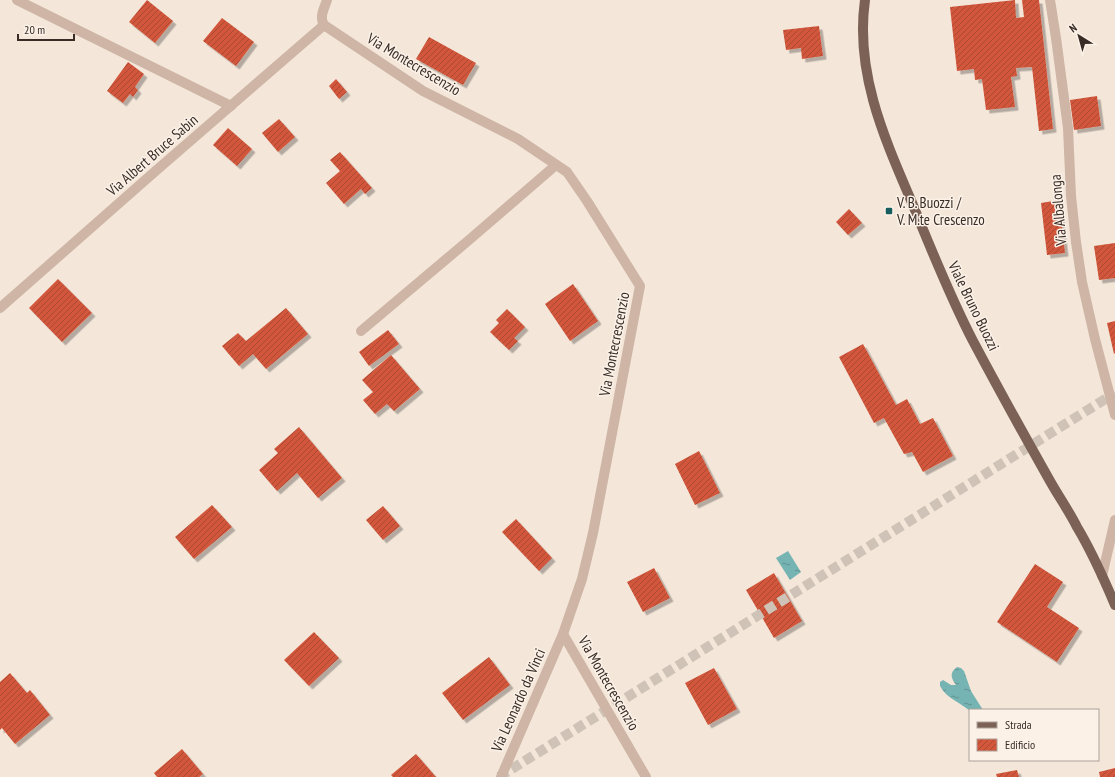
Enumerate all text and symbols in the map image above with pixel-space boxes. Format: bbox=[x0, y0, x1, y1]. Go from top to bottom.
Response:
scale bar bbox=[18, 16, 74, 42]
north arrow bbox=[1059, 16, 1099, 56]
text: N bbox=[1066, 21, 1080, 35]
text: 20 m bbox=[24, 22, 45, 37]
street label: Via Montecrescenzio bbox=[363, 28, 464, 99]
street label: Via Albert Bruce Sabin bbox=[102, 110, 202, 201]
street label: Via Albalonga bbox=[1045, 174, 1071, 247]
place label: V. B. Buozzi / V. M.te Crescenzo bbox=[896, 193, 985, 229]
marker: V. B. Buozzi / V. M.te Crescenzo bbox=[884, 206, 894, 216]
street label: Viale Bruno Buozzi bbox=[944, 257, 1004, 354]
street label: Via Montecrescenzio bbox=[594, 290, 633, 399]
street label: Via Montecrescenzio bbox=[574, 632, 644, 734]
street label: Via Leonardo da Vinci bbox=[486, 645, 549, 756]
legend bbox=[969, 709, 1099, 761]
text: Strada bbox=[1005, 717, 1032, 732]
text: Edificio bbox=[1005, 737, 1035, 752]

